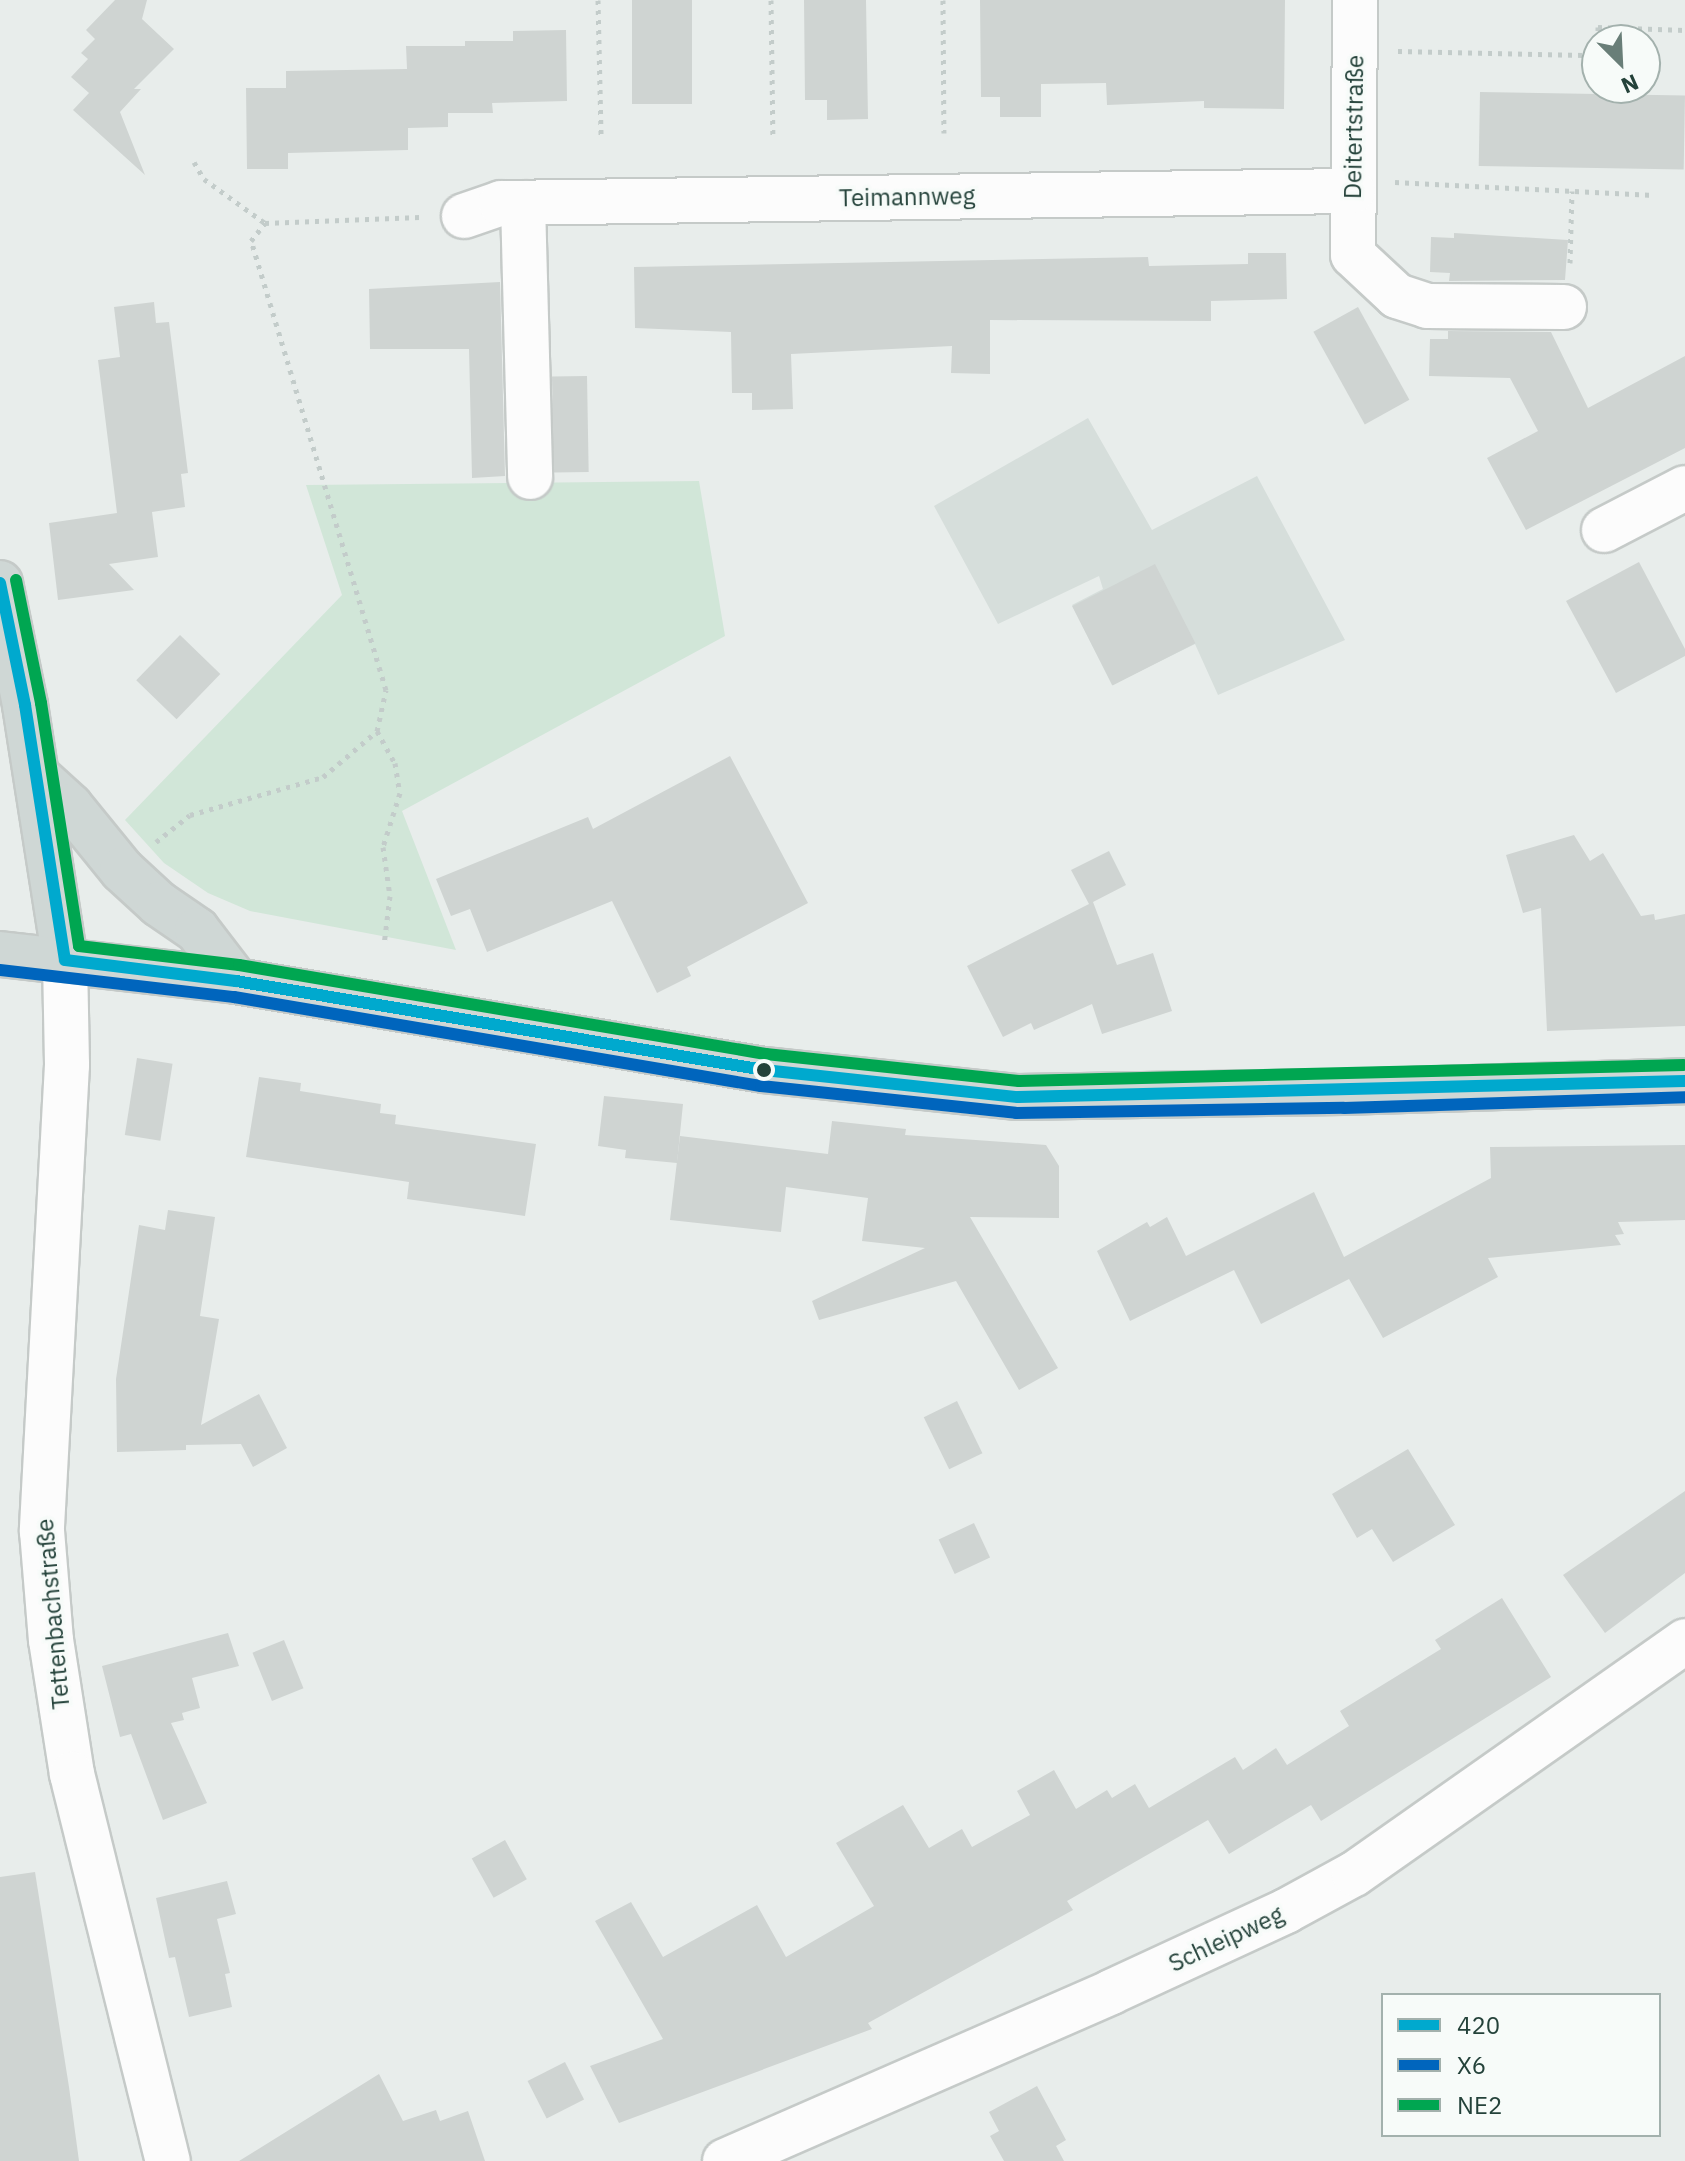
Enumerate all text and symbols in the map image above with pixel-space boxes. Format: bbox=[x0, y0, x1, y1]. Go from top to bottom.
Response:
north arrow bbox=[1581, 24, 1661, 104]
street label: Deitertstraße bbox=[1338, 55, 1370, 199]
text: N bbox=[1617, 68, 1643, 101]
street label: Teimannweg bbox=[839, 181, 975, 213]
unlabelled marker bbox=[756, 1062, 772, 1078]
street label: Tettenbachstraße bbox=[30, 1518, 76, 1710]
street label: Schleipweg bbox=[1164, 1900, 1288, 1978]
legend bbox=[1381, 1993, 1661, 2137]
text: 420 bbox=[1457, 2009, 1500, 2041]
text: X6 bbox=[1457, 2049, 1486, 2081]
text: NE2 bbox=[1457, 2089, 1502, 2121]

